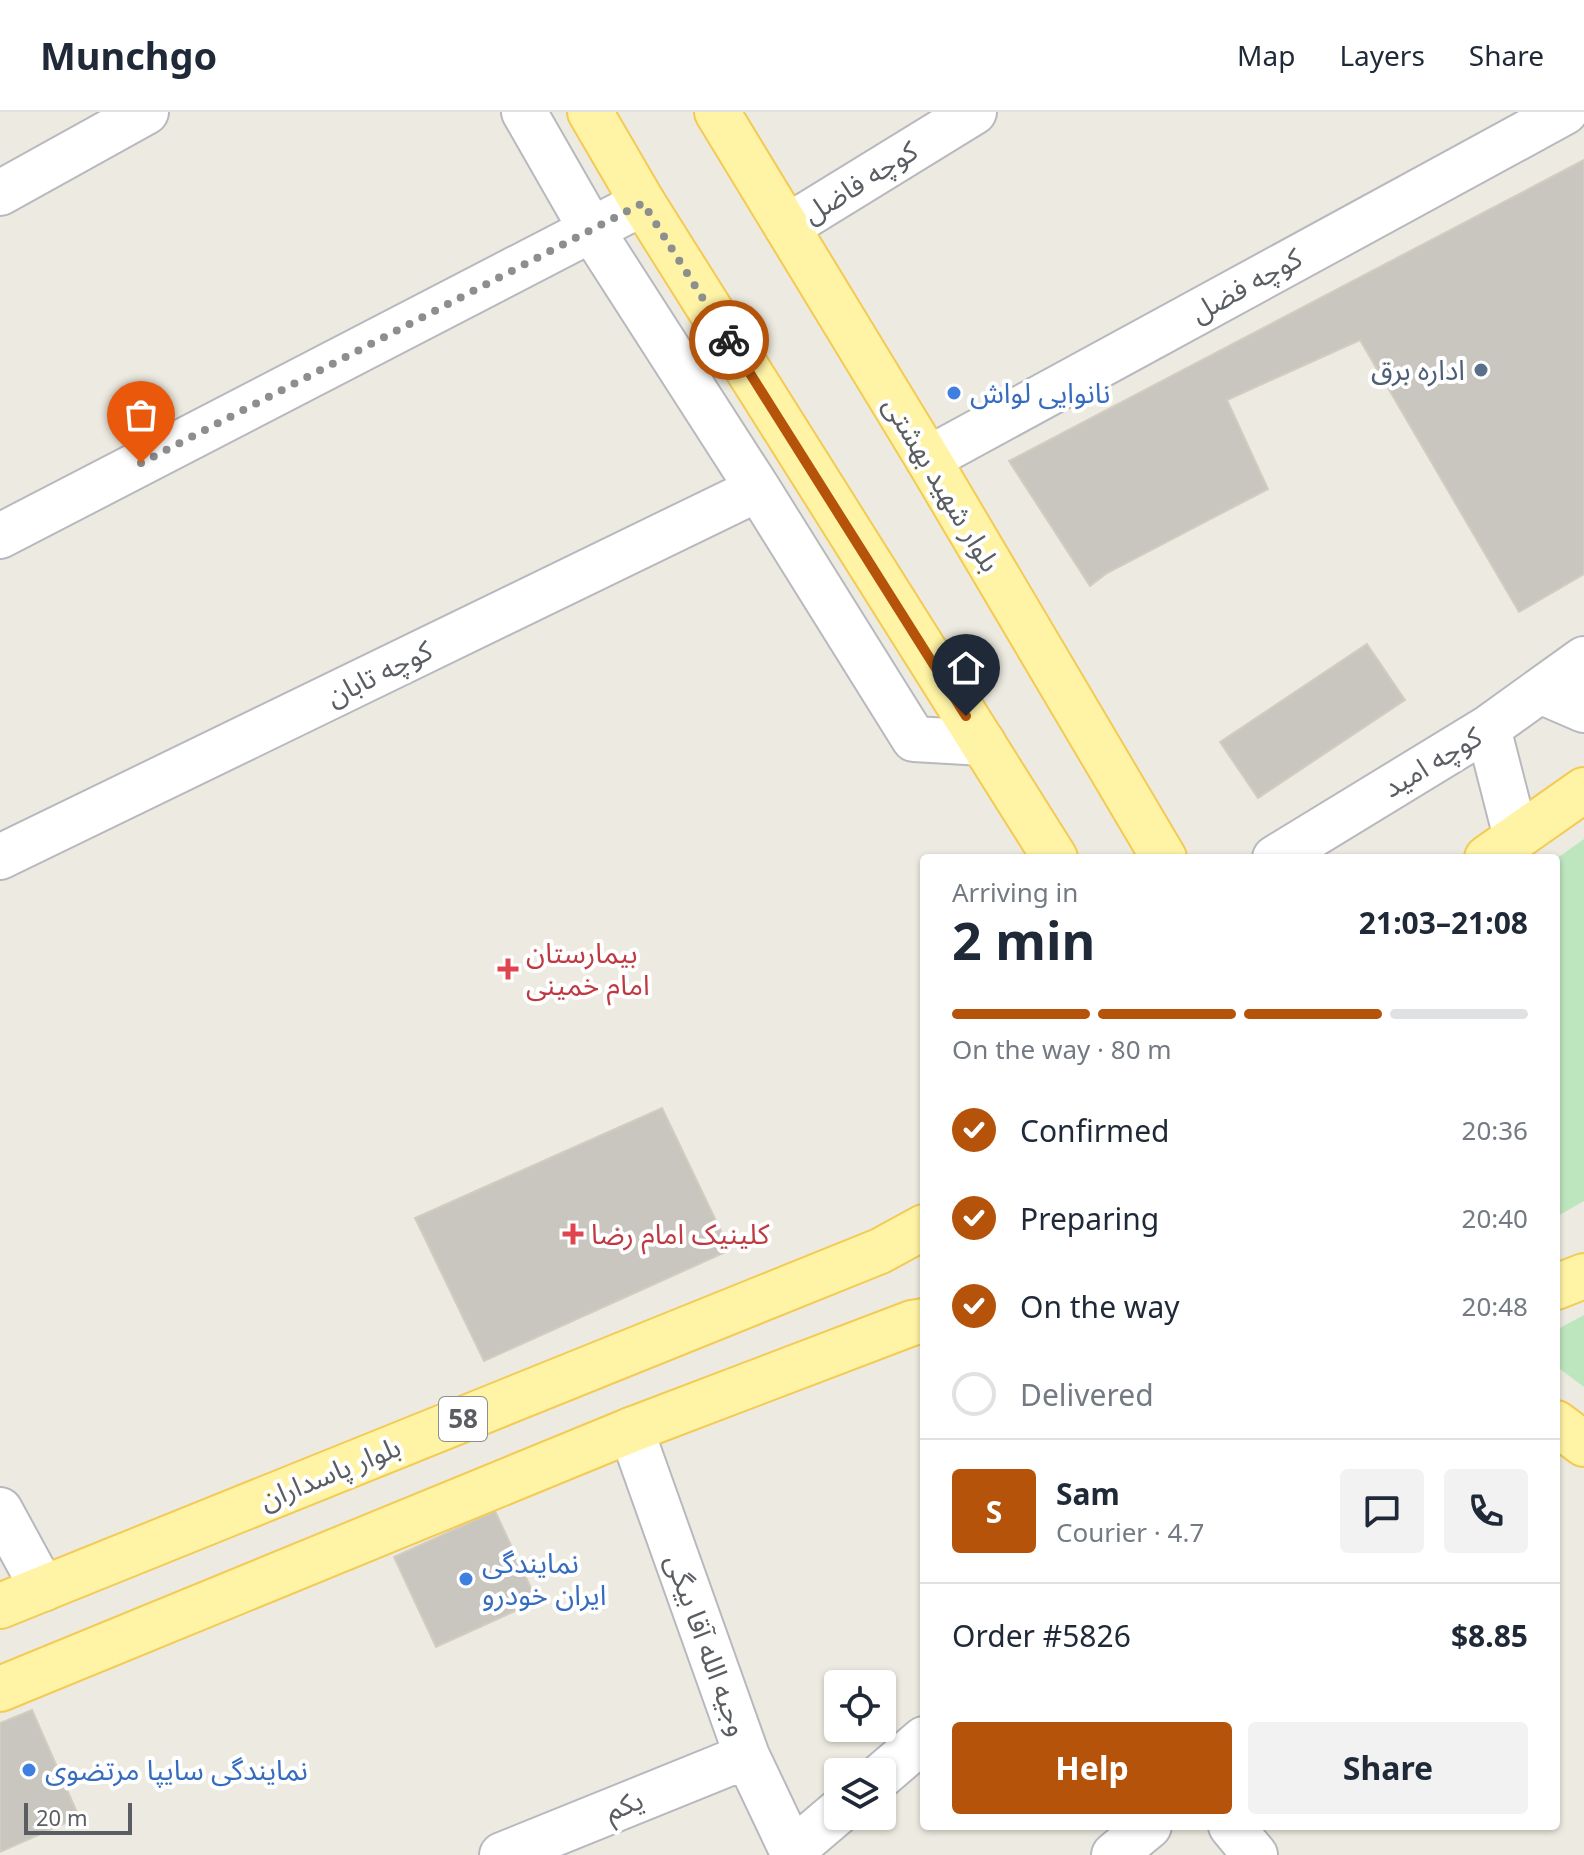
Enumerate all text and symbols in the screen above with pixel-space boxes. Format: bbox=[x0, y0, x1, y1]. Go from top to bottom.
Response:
text: Munchgo bbox=[40, 29, 217, 81]
text: Map bbox=[1237, 36, 1295, 74]
text: Layers bbox=[1339, 36, 1425, 74]
text: Share bbox=[1469, 36, 1544, 74]
street label: کوچه فاضل bbox=[795, 131, 924, 231]
street label: کوچه فضل bbox=[1183, 238, 1308, 330]
courier bbox=[689, 300, 769, 380]
icon: bike bbox=[707, 318, 751, 362]
place label: اداره برق bbox=[1371, 350, 1465, 388]
marker: اداره برق bbox=[1472, 361, 1490, 379]
place label: نانوایی لواش bbox=[970, 373, 1110, 411]
pin bbox=[107, 381, 175, 463]
marker: نانوایی لواش bbox=[945, 384, 963, 402]
street label: بلوار شهید بهشتی bbox=[875, 389, 1010, 578]
icon: bag bbox=[119, 393, 163, 437]
street label: کوچه تابان bbox=[319, 630, 438, 714]
pin bbox=[932, 634, 1000, 716]
icon: home bbox=[944, 646, 988, 690]
street label: کوچه امید bbox=[1375, 717, 1488, 806]
text: Arriving in bbox=[952, 874, 1078, 910]
text: 21:03–21:08 bbox=[1359, 902, 1528, 943]
text: 2 min bbox=[952, 904, 1095, 975]
place label: بیمارستان امام خمینی bbox=[526, 933, 650, 1006]
marker: بیمارستان امام خمینی bbox=[497, 958, 519, 980]
text: On the way · 80 m bbox=[952, 1031, 1172, 1067]
icon: check bbox=[952, 1108, 996, 1152]
text: Confirmed bbox=[1020, 1110, 1170, 1151]
text: 20:36 bbox=[1462, 1112, 1528, 1148]
icon: check bbox=[952, 1196, 996, 1240]
text: Preparing bbox=[1020, 1198, 1159, 1239]
text: 20:40 bbox=[1462, 1200, 1528, 1236]
place label: کلینیک امام رضا bbox=[591, 1214, 770, 1255]
marker: کلینیک امام رضا bbox=[562, 1223, 584, 1245]
icon: check bbox=[952, 1284, 996, 1328]
text: On the way bbox=[1020, 1286, 1180, 1327]
text: 20:48 bbox=[1462, 1288, 1528, 1324]
text: Delivered bbox=[1020, 1374, 1154, 1415]
road number: 58 bbox=[439, 1397, 487, 1441]
street label: بلوار پاسداران bbox=[254, 1427, 406, 1518]
button: chat bbox=[1340, 1469, 1424, 1553]
button: phone bbox=[1444, 1469, 1528, 1553]
text: Sam bbox=[1056, 1473, 1120, 1514]
text: S bbox=[986, 1491, 1002, 1532]
text: Courier · 4.7 bbox=[1056, 1514, 1204, 1550]
place label: نمایندگی ایران خودرو bbox=[482, 1543, 606, 1613]
street label: وجیه الله آقا بیگی bbox=[657, 1548, 758, 1741]
marker: نمایندگی ایران خودرو bbox=[457, 1570, 475, 1588]
text: Order #5826 bbox=[952, 1615, 1131, 1656]
text: $8.85 bbox=[1451, 1615, 1528, 1656]
map controls bbox=[824, 1670, 896, 1830]
button: locate bbox=[824, 1670, 896, 1742]
button: Help bbox=[952, 1722, 1232, 1814]
button: Share bbox=[1248, 1722, 1528, 1814]
place label: نمایندگی سایپا مرتضوی bbox=[45, 1750, 308, 1788]
button: layers bbox=[824, 1758, 896, 1830]
marker: نمایندگی سایپا مرتضوی bbox=[20, 1761, 38, 1779]
street label: یکم bbox=[599, 1779, 650, 1833]
scale bar bbox=[24, 1799, 132, 1835]
text: 20 m bbox=[36, 1802, 87, 1832]

